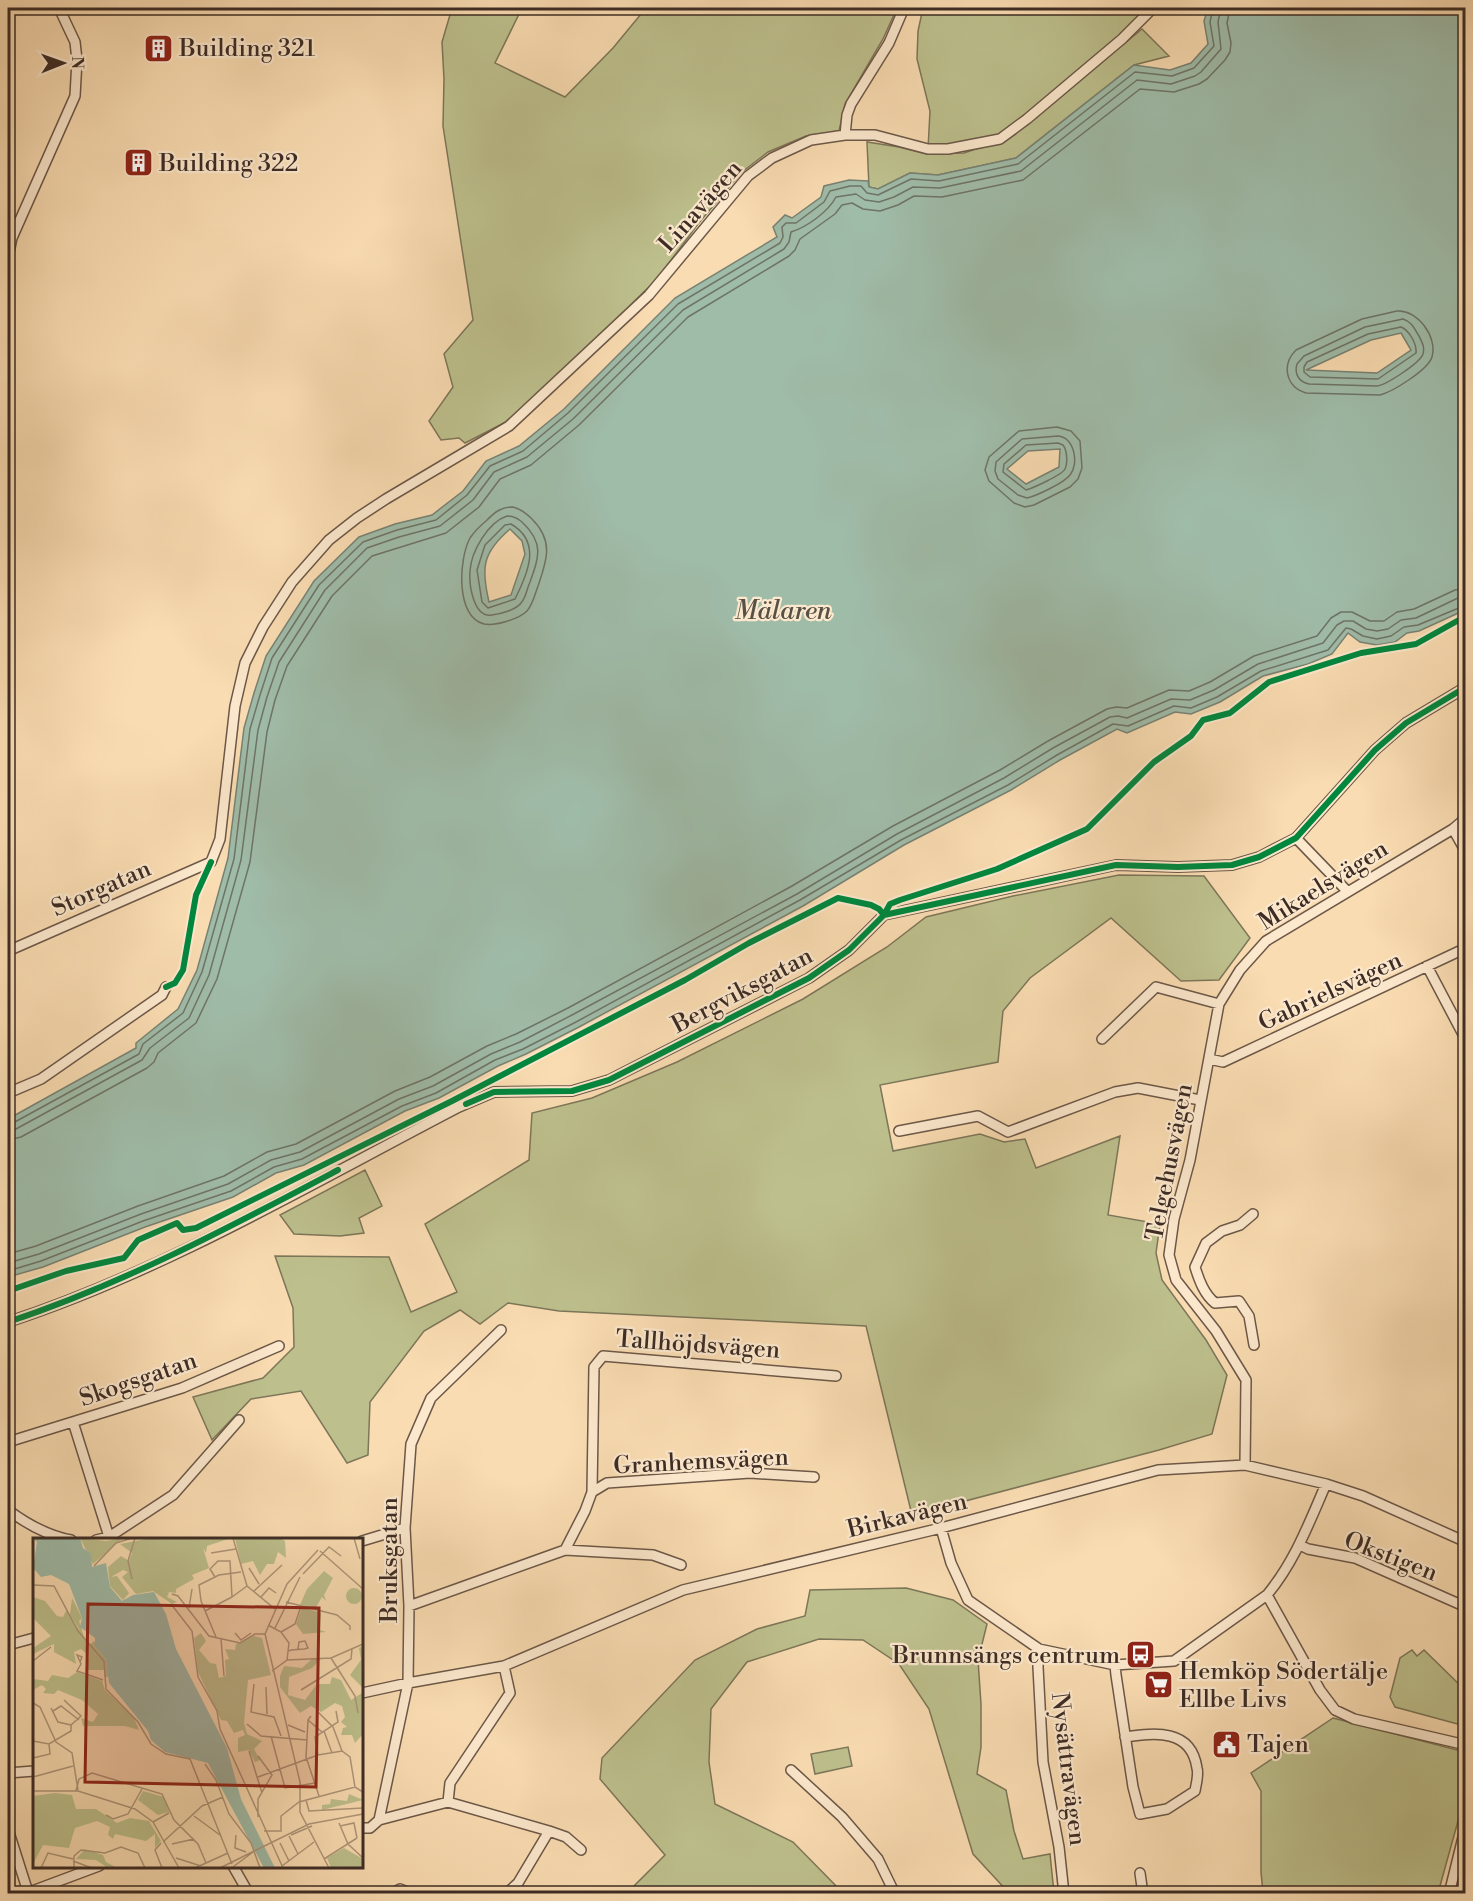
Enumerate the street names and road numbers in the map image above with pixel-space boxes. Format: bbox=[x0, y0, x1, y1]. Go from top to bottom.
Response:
street label: Linavägen bbox=[652, 154, 749, 259]
street label: Mikaelsvägen bbox=[1253, 834, 1394, 938]
street label: Storgatan bbox=[47, 854, 156, 924]
street label: Bergviksgatan bbox=[666, 941, 818, 1041]
street label: Gabrielsvägen bbox=[1254, 946, 1407, 1038]
street label: Telgehusvägen bbox=[1140, 1081, 1200, 1243]
street label: Tallhöjdsvägen bbox=[615, 1324, 781, 1366]
street label: Skogsgatan bbox=[76, 1346, 201, 1414]
street label: Granhemsvägen bbox=[613, 1442, 789, 1482]
street label: Birkavägen bbox=[843, 1487, 970, 1546]
street label: Bruksgatan bbox=[375, 1497, 405, 1624]
street label: Okstigen bbox=[1340, 1525, 1442, 1588]
street label: Nysättravägen bbox=[1044, 1691, 1092, 1847]

